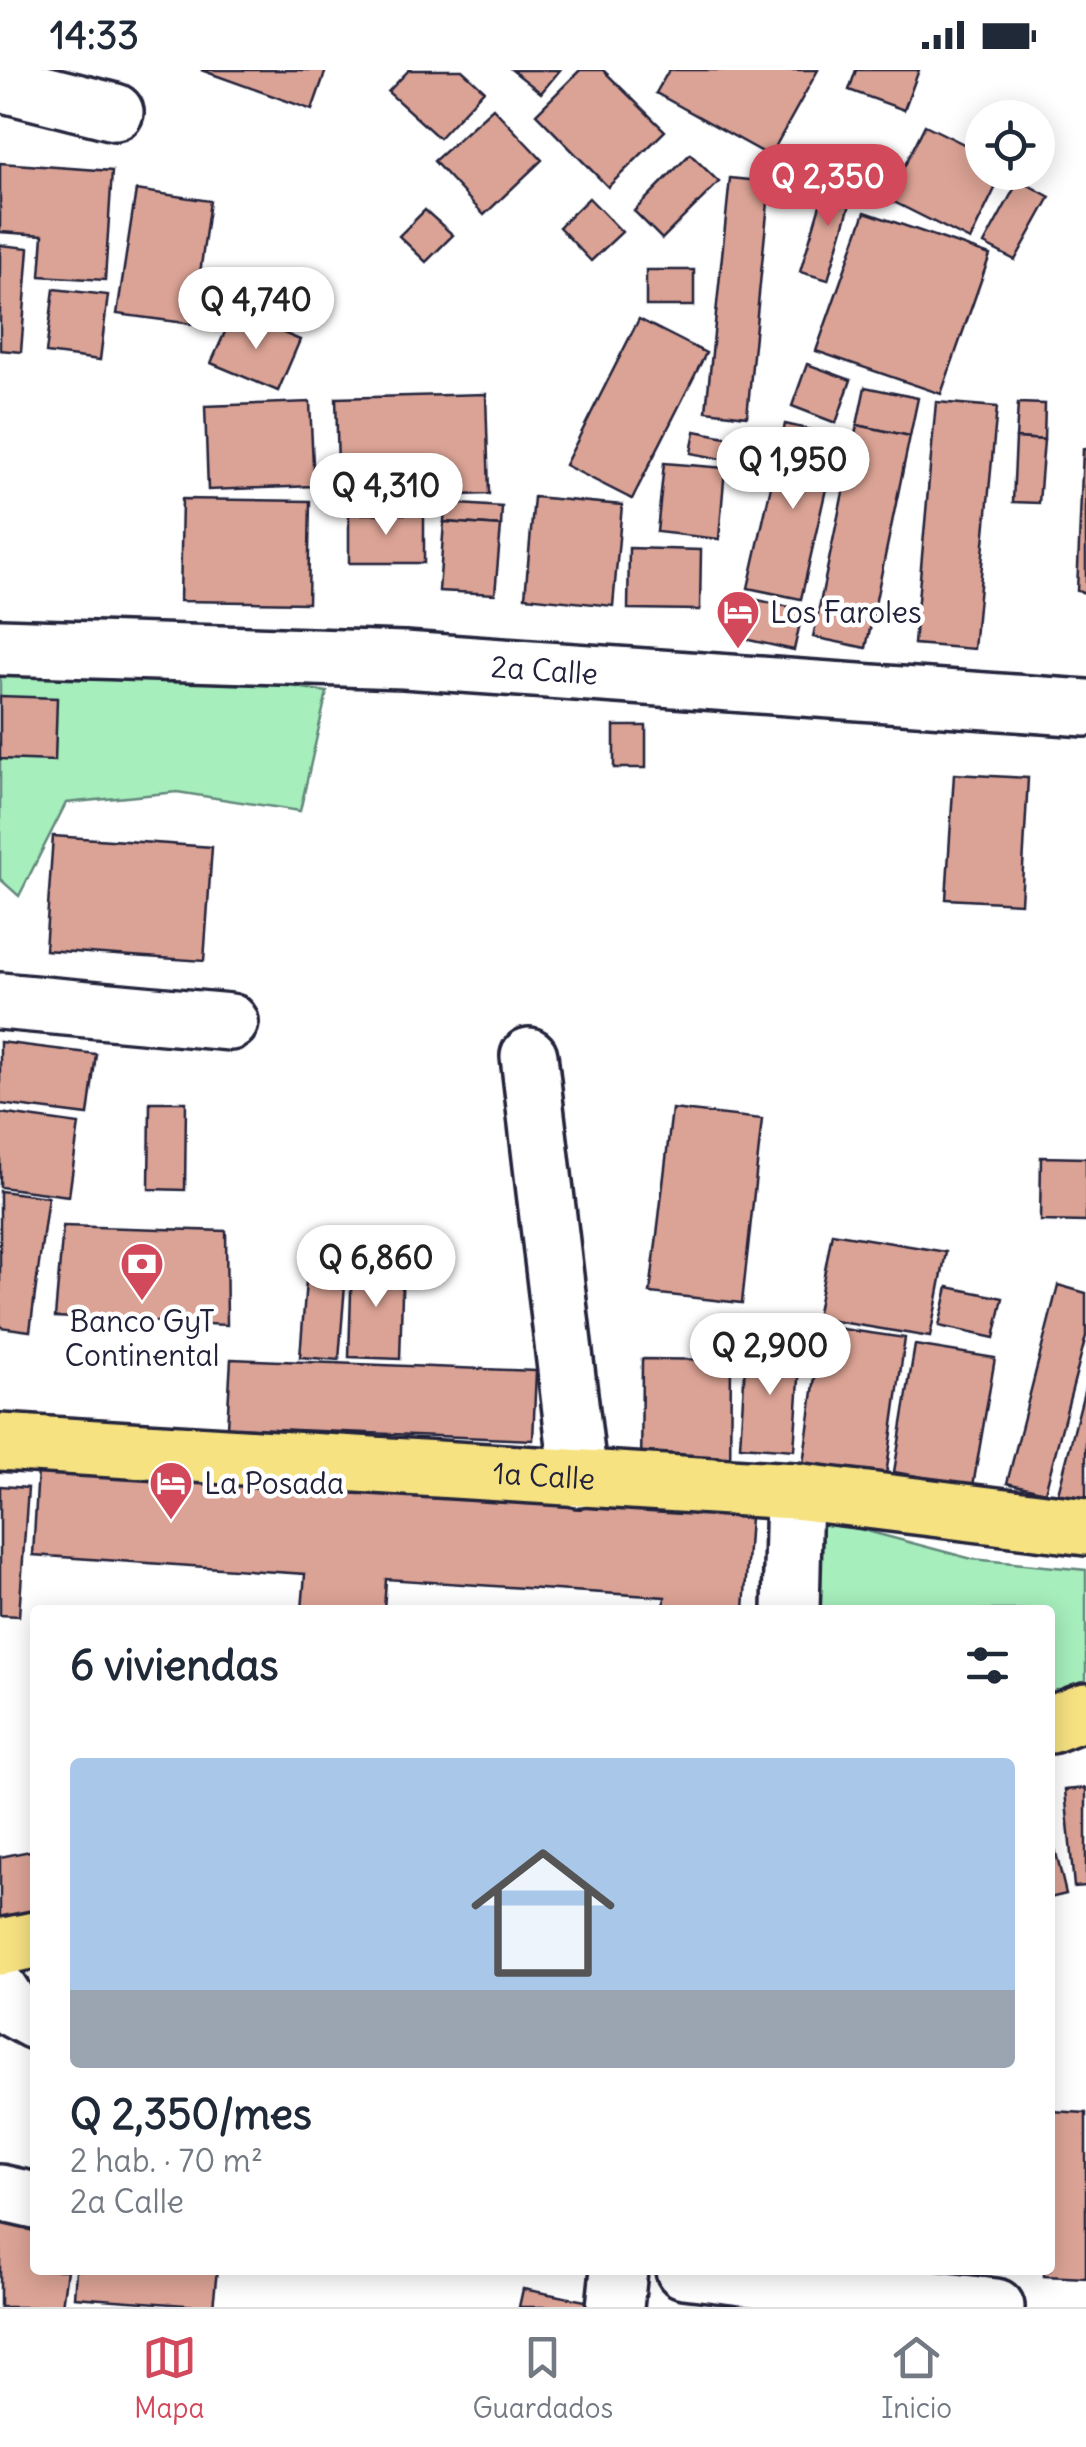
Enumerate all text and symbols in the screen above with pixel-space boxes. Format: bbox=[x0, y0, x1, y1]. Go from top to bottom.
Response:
text: 14:33 bbox=[50, 12, 139, 59]
map controls bbox=[965, 100, 1055, 190]
button: locate bbox=[965, 100, 1055, 190]
pin: Q 2,350 bbox=[736, 144, 920, 229]
text: Q 2,350 bbox=[771, 156, 885, 197]
pin: Q 4,740 bbox=[164, 267, 348, 352]
text: Q 4,740 bbox=[200, 279, 312, 320]
pin: Q 1,950 bbox=[701, 427, 885, 512]
text: Q 1,950 bbox=[738, 439, 848, 480]
pin: Q 4,310 bbox=[294, 453, 478, 538]
text: Q 4,310 bbox=[332, 465, 440, 506]
hotel icon: Los Faroles bbox=[715, 589, 761, 650]
place label: Los Faroles bbox=[770, 593, 922, 631]
street label: 2a Calle bbox=[490, 647, 599, 693]
pin: Q 6,860 bbox=[284, 1225, 468, 1310]
text: Q 6,860 bbox=[319, 1237, 433, 1278]
bank icon: Banco GyT Continental bbox=[119, 1241, 165, 1302]
place label: Banco GyT Continental bbox=[65, 1302, 219, 1374]
pin: Q 2,900 bbox=[678, 1313, 862, 1398]
text: Q 2,900 bbox=[712, 1325, 828, 1366]
street label: 1a Calle bbox=[492, 1453, 596, 1498]
hotel icon: La Posada bbox=[148, 1460, 194, 1521]
place label: La Posada bbox=[204, 1464, 344, 1502]
icon: filters bbox=[960, 1638, 1015, 1693]
text: 6 viviendas bbox=[70, 1639, 279, 1691]
icon: home bbox=[453, 1823, 633, 2003]
text: Q 2,350/mes bbox=[70, 2088, 312, 2140]
text: 2 hab. · 70 m² bbox=[70, 2140, 263, 2181]
text: 2a Calle bbox=[70, 2181, 184, 2222]
tab: Mapa bbox=[134, 2330, 204, 2426]
tab: Guardados bbox=[472, 2330, 613, 2426]
tab: Inicio bbox=[881, 2330, 952, 2426]

